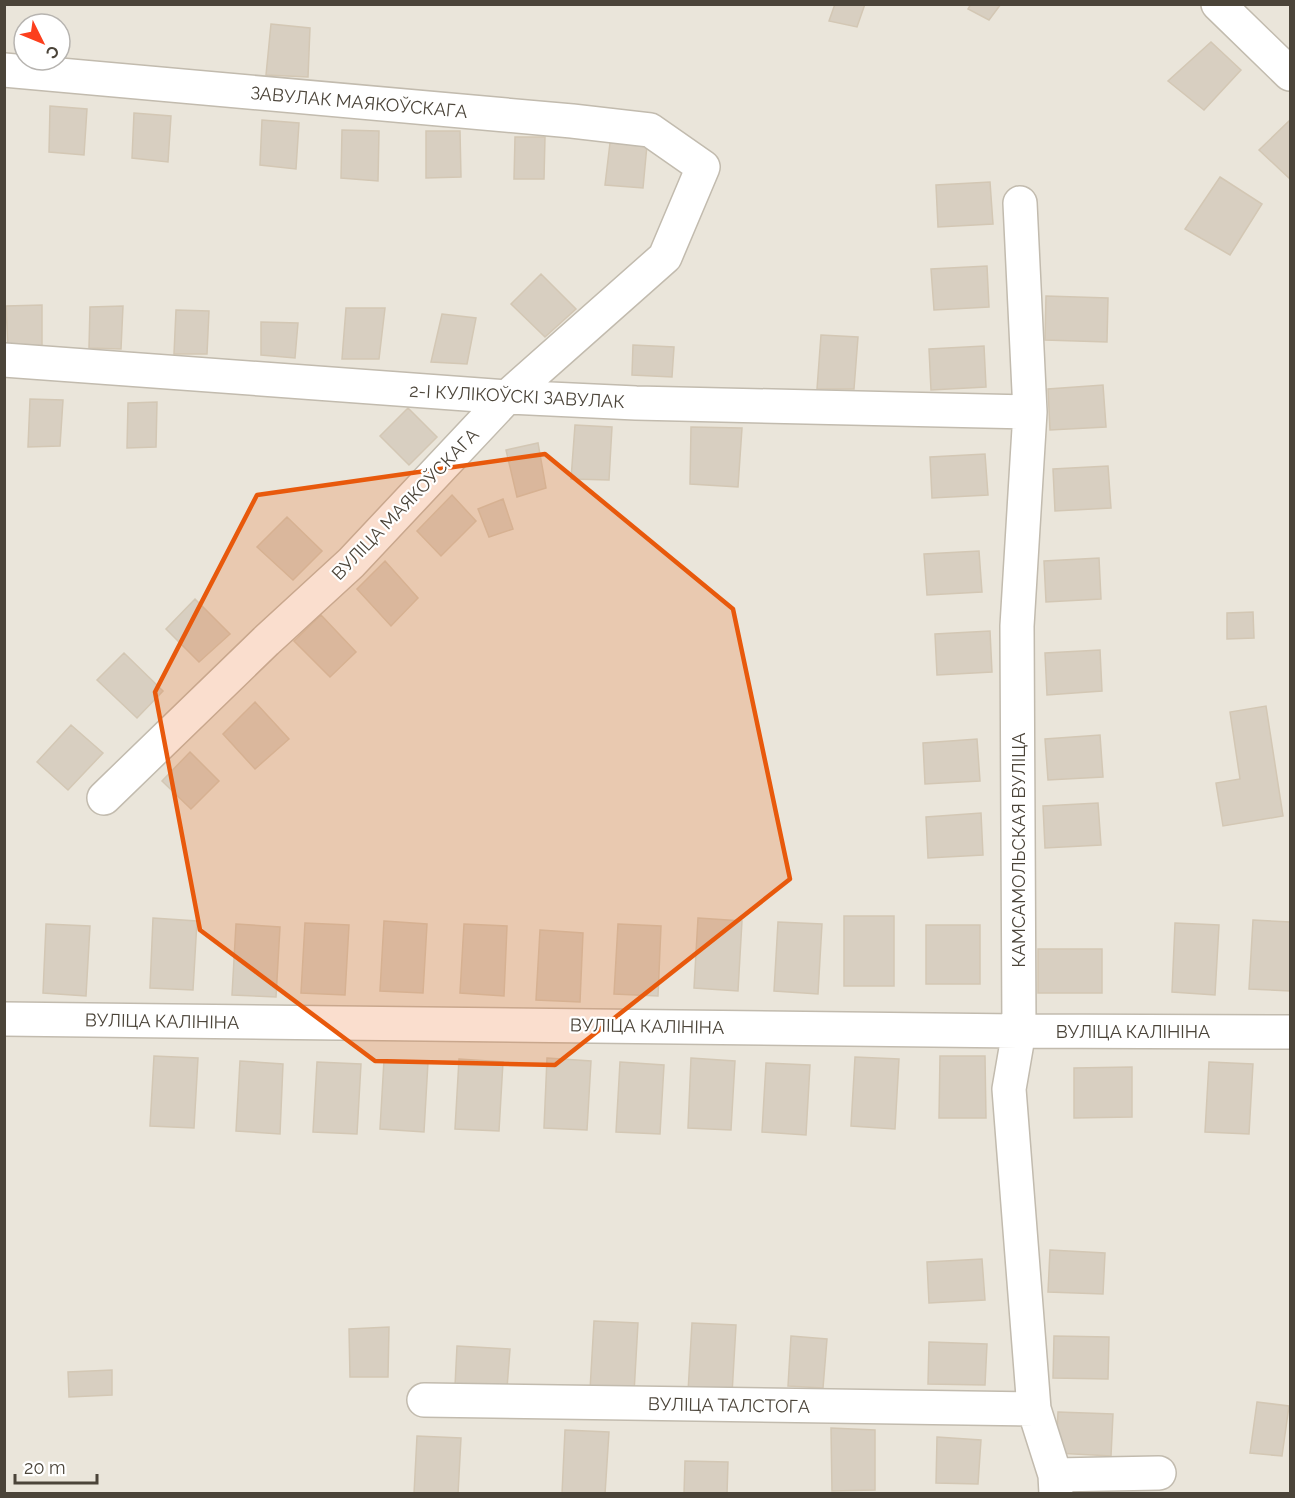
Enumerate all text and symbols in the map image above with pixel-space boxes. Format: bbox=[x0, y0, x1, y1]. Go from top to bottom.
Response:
north arrow bbox=[12, 12, 72, 72]
text: С bbox=[42, 41, 63, 62]
street label: ЗАВУЛАК МАЯКОЎСКАГА bbox=[250, 82, 468, 122]
street label: 2-І КУЛІКОЎСКІ ЗАВУЛАК bbox=[409, 380, 625, 412]
street label: ВУЛІЦА МАЯКОЎСКАГА bbox=[327, 424, 483, 584]
street label: КАМСАМОЛЬСКАЯ ВУЛІЦА bbox=[1008, 732, 1029, 968]
street label: ВУЛІЦА КАЛІНІНА bbox=[85, 1009, 239, 1033]
street label: ВУЛІЦА КАЛІНІНА bbox=[570, 1014, 724, 1038]
street label: ВУЛІЦА КАЛІНІНА bbox=[1056, 1021, 1210, 1042]
street label: ВУЛІЦА ТАЛСТОГА bbox=[648, 1393, 810, 1417]
scale bar bbox=[15, 1447, 98, 1485]
text: 20 m bbox=[24, 1457, 66, 1478]

